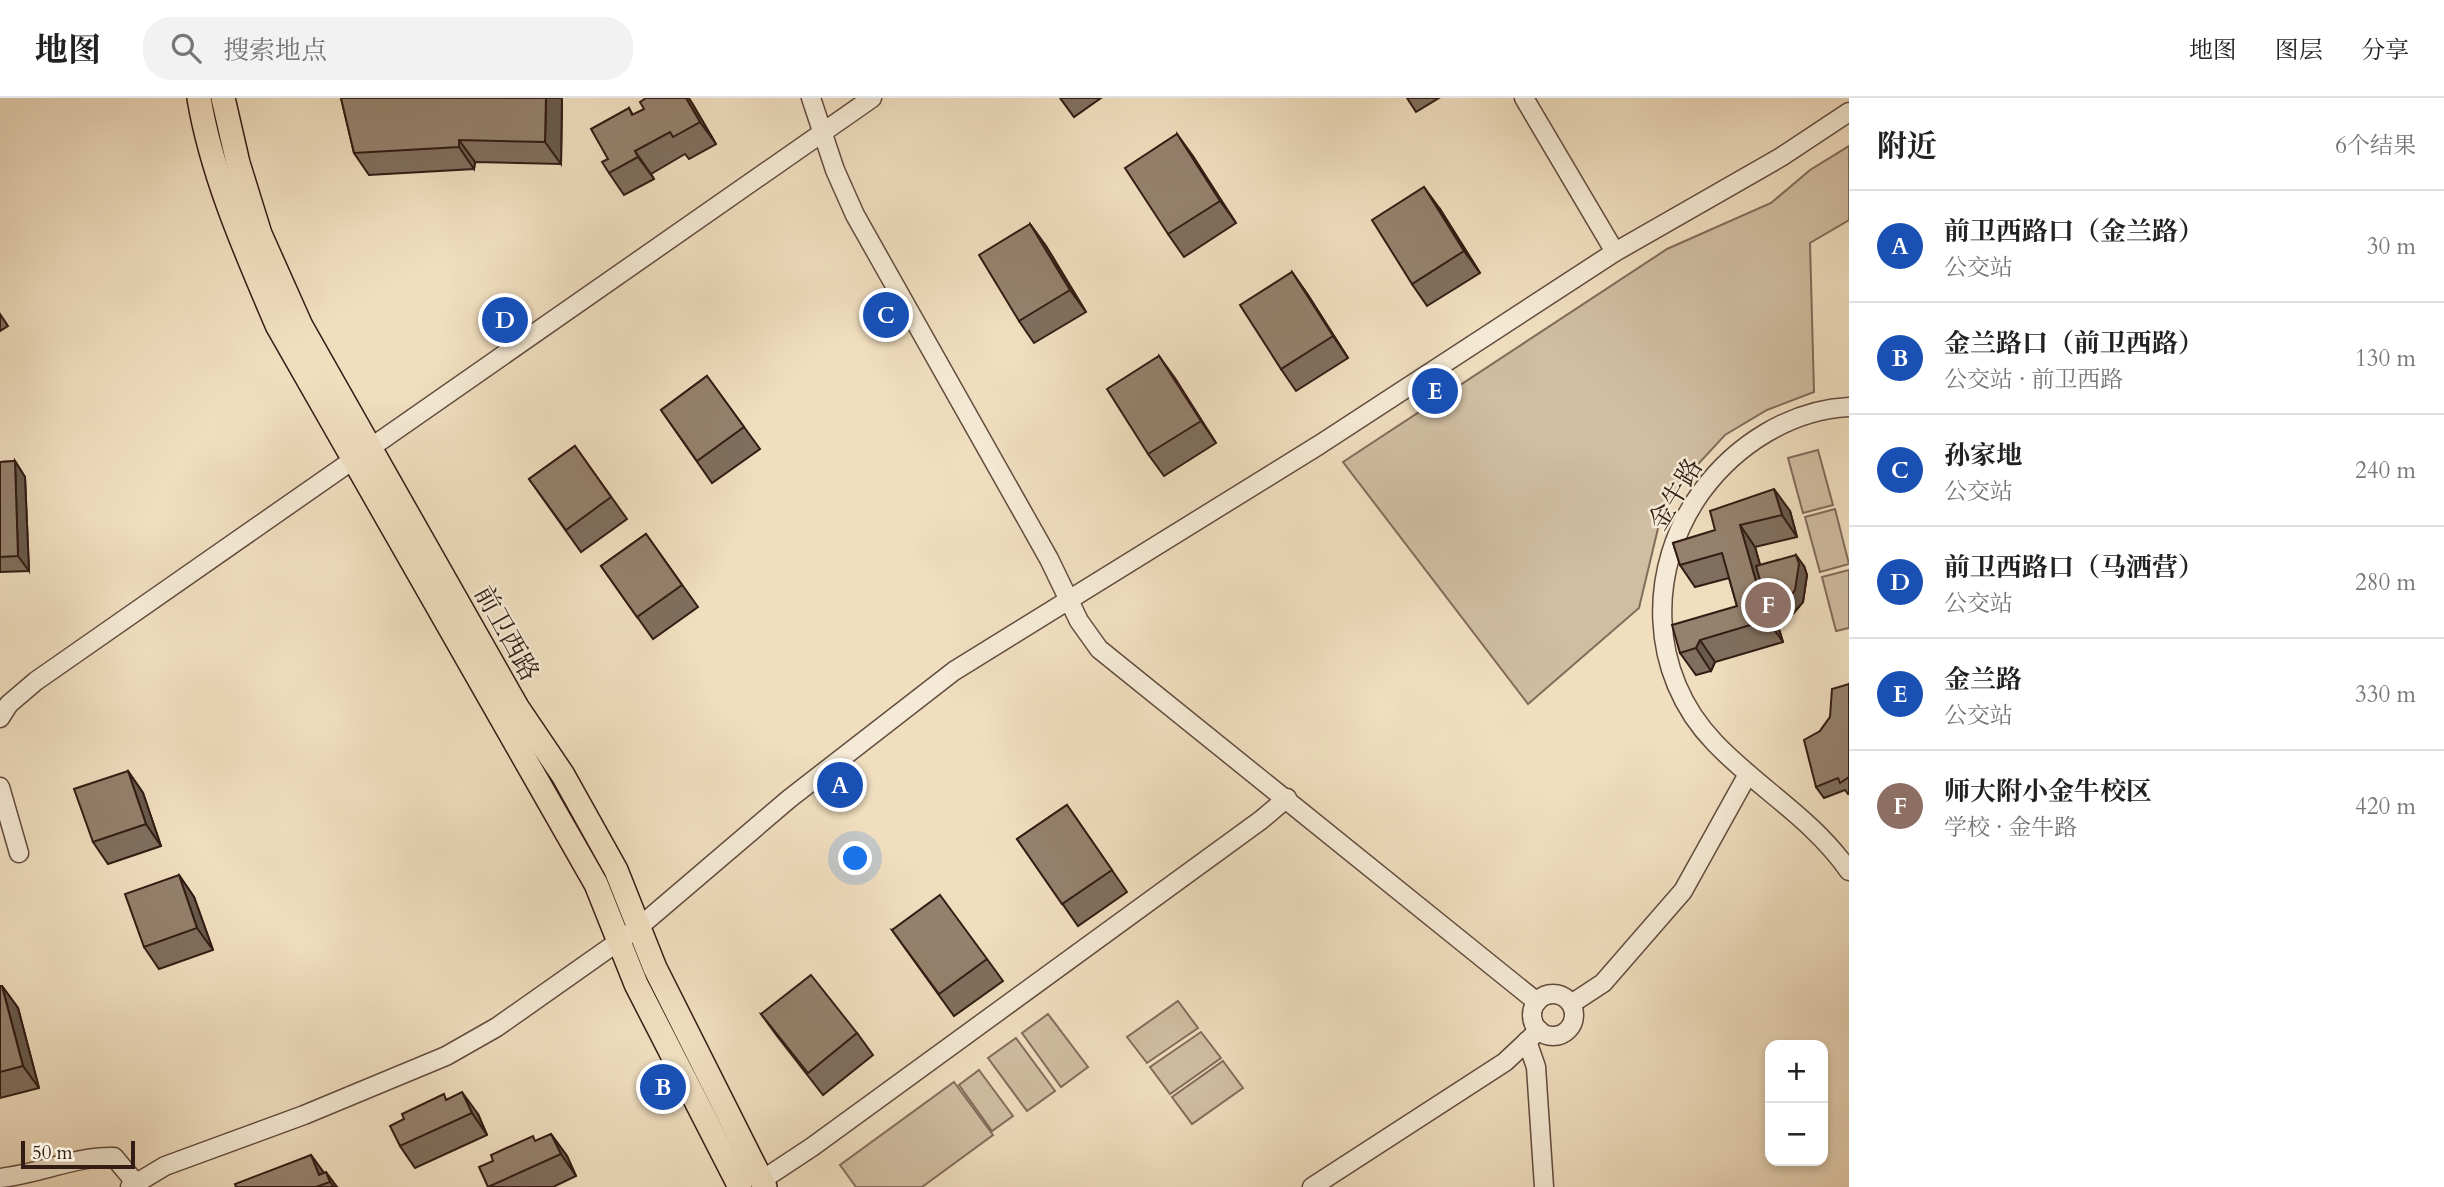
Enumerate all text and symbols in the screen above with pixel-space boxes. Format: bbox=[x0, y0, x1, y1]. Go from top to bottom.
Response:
search box bbox=[143, 17, 633, 80]
text: 地图 bbox=[35, 28, 101, 73]
icon: search bbox=[167, 29, 205, 67]
text: 搜索地点 bbox=[223, 33, 327, 68]
text: 地图 bbox=[2189, 34, 2237, 67]
text: 图层 bbox=[2275, 34, 2323, 67]
text: 分享 bbox=[2361, 34, 2409, 67]
text: 附近 bbox=[1877, 126, 1937, 167]
text: 6个结果 bbox=[2335, 130, 2416, 161]
text: 前卫西路口（金兰路） bbox=[1944, 214, 2204, 249]
text: A bbox=[1891, 231, 1909, 262]
text: 30 m bbox=[2367, 231, 2416, 262]
text: 公交站 bbox=[1944, 252, 2013, 283]
pin: C bbox=[863, 289, 909, 341]
pin: D bbox=[482, 294, 528, 346]
text: 金兰路口（前卫西路） bbox=[1944, 326, 2204, 361]
text: B bbox=[1892, 343, 1908, 374]
text: 130 m bbox=[2355, 343, 2416, 374]
text: 公交站 · 前卫西路 bbox=[1944, 364, 2123, 395]
pin: E bbox=[1412, 365, 1458, 417]
text: 孙家地 bbox=[1944, 438, 2022, 473]
street label: 金牛路 bbox=[1640, 452, 1711, 537]
text: C bbox=[1891, 455, 1909, 486]
text: 240 m bbox=[2355, 455, 2416, 486]
text: 公交站 bbox=[1944, 476, 2013, 507]
text: 前卫西路口（马洒营） bbox=[1944, 550, 2204, 585]
text: D bbox=[1890, 567, 1910, 598]
text: 280 m bbox=[2355, 567, 2416, 598]
street label: 前卫西路 bbox=[466, 579, 547, 687]
pin: F bbox=[1745, 579, 1791, 631]
text: 公交站 bbox=[1944, 588, 2013, 619]
text: 金兰路 bbox=[1944, 662, 2022, 697]
text: E bbox=[1893, 679, 1907, 710]
text: 330 m bbox=[2355, 679, 2416, 710]
text: 公交站 bbox=[1944, 700, 2013, 731]
pin: A bbox=[817, 759, 863, 811]
text: 师大附小金牛校区 bbox=[1944, 774, 2152, 809]
text: F bbox=[1893, 791, 1907, 822]
text: 420 m bbox=[2355, 791, 2416, 822]
text: 学校 · 金牛路 bbox=[1944, 812, 2077, 843]
your location bbox=[838, 841, 872, 875]
map controls bbox=[1765, 1040, 1828, 1166]
button: + bbox=[1765, 1040, 1828, 1103]
pin: B bbox=[640, 1061, 686, 1113]
button: − bbox=[1765, 1103, 1828, 1166]
scale bar bbox=[21, 1138, 135, 1170]
text: 50 m bbox=[32, 1140, 73, 1166]

